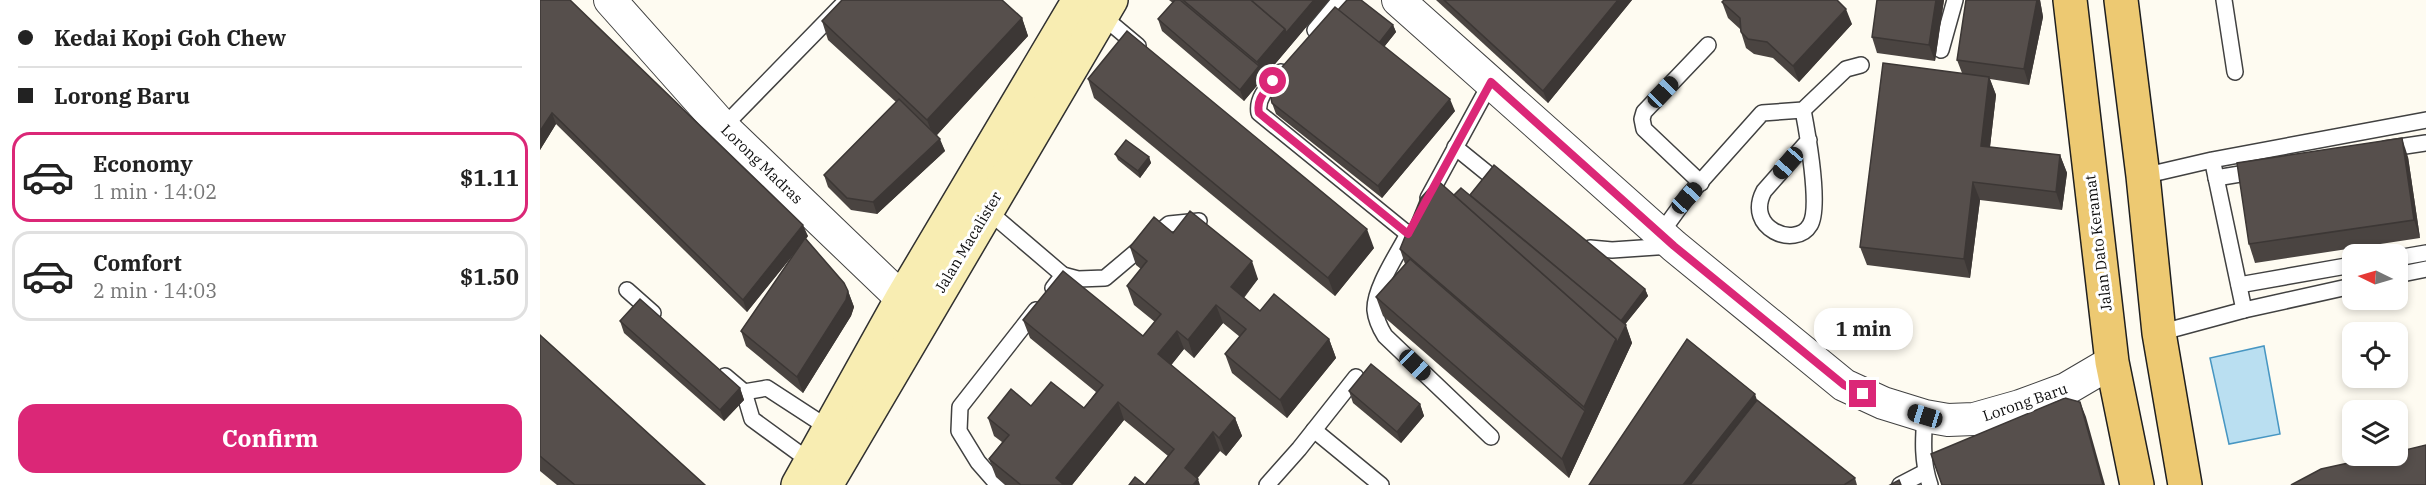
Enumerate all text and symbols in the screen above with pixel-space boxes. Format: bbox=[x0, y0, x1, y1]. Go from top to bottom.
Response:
text: Kedai Kopi Goh Chew bbox=[54, 23, 286, 52]
route start bbox=[1259, 67, 1286, 94]
car bbox=[1644, 73, 1682, 111]
text: Lorong Baru bbox=[54, 81, 190, 110]
street label: Lorong Madras bbox=[717, 120, 807, 208]
car bbox=[1769, 144, 1807, 182]
text: Economy bbox=[93, 149, 193, 178]
icon: car bbox=[21, 150, 75, 204]
text: $1.11 bbox=[460, 163, 519, 192]
street label: Jalan Dato Keramat bbox=[2080, 174, 2116, 312]
text: 1 min · 14:02 bbox=[93, 178, 217, 205]
car bbox=[1668, 179, 1706, 217]
street label: Jalan Macalister bbox=[930, 188, 1006, 296]
north arrow bbox=[2342, 244, 2408, 310]
map controls bbox=[2342, 244, 2408, 466]
text: Comfort bbox=[93, 248, 182, 277]
icon: car bbox=[21, 249, 75, 303]
text: $1.50 bbox=[460, 262, 519, 291]
text: 2 min · 14:03 bbox=[93, 277, 217, 304]
callout: 1 min bbox=[1814, 307, 1912, 349]
text: 1 min bbox=[1836, 315, 1892, 342]
button: locate bbox=[2342, 322, 2408, 388]
car bbox=[1396, 346, 1434, 384]
street label: Lorong Baru bbox=[1980, 379, 2070, 425]
route end bbox=[1849, 380, 1876, 407]
button: layers bbox=[2342, 400, 2408, 466]
car bbox=[1905, 402, 1945, 430]
button: Confirm bbox=[18, 404, 522, 473]

